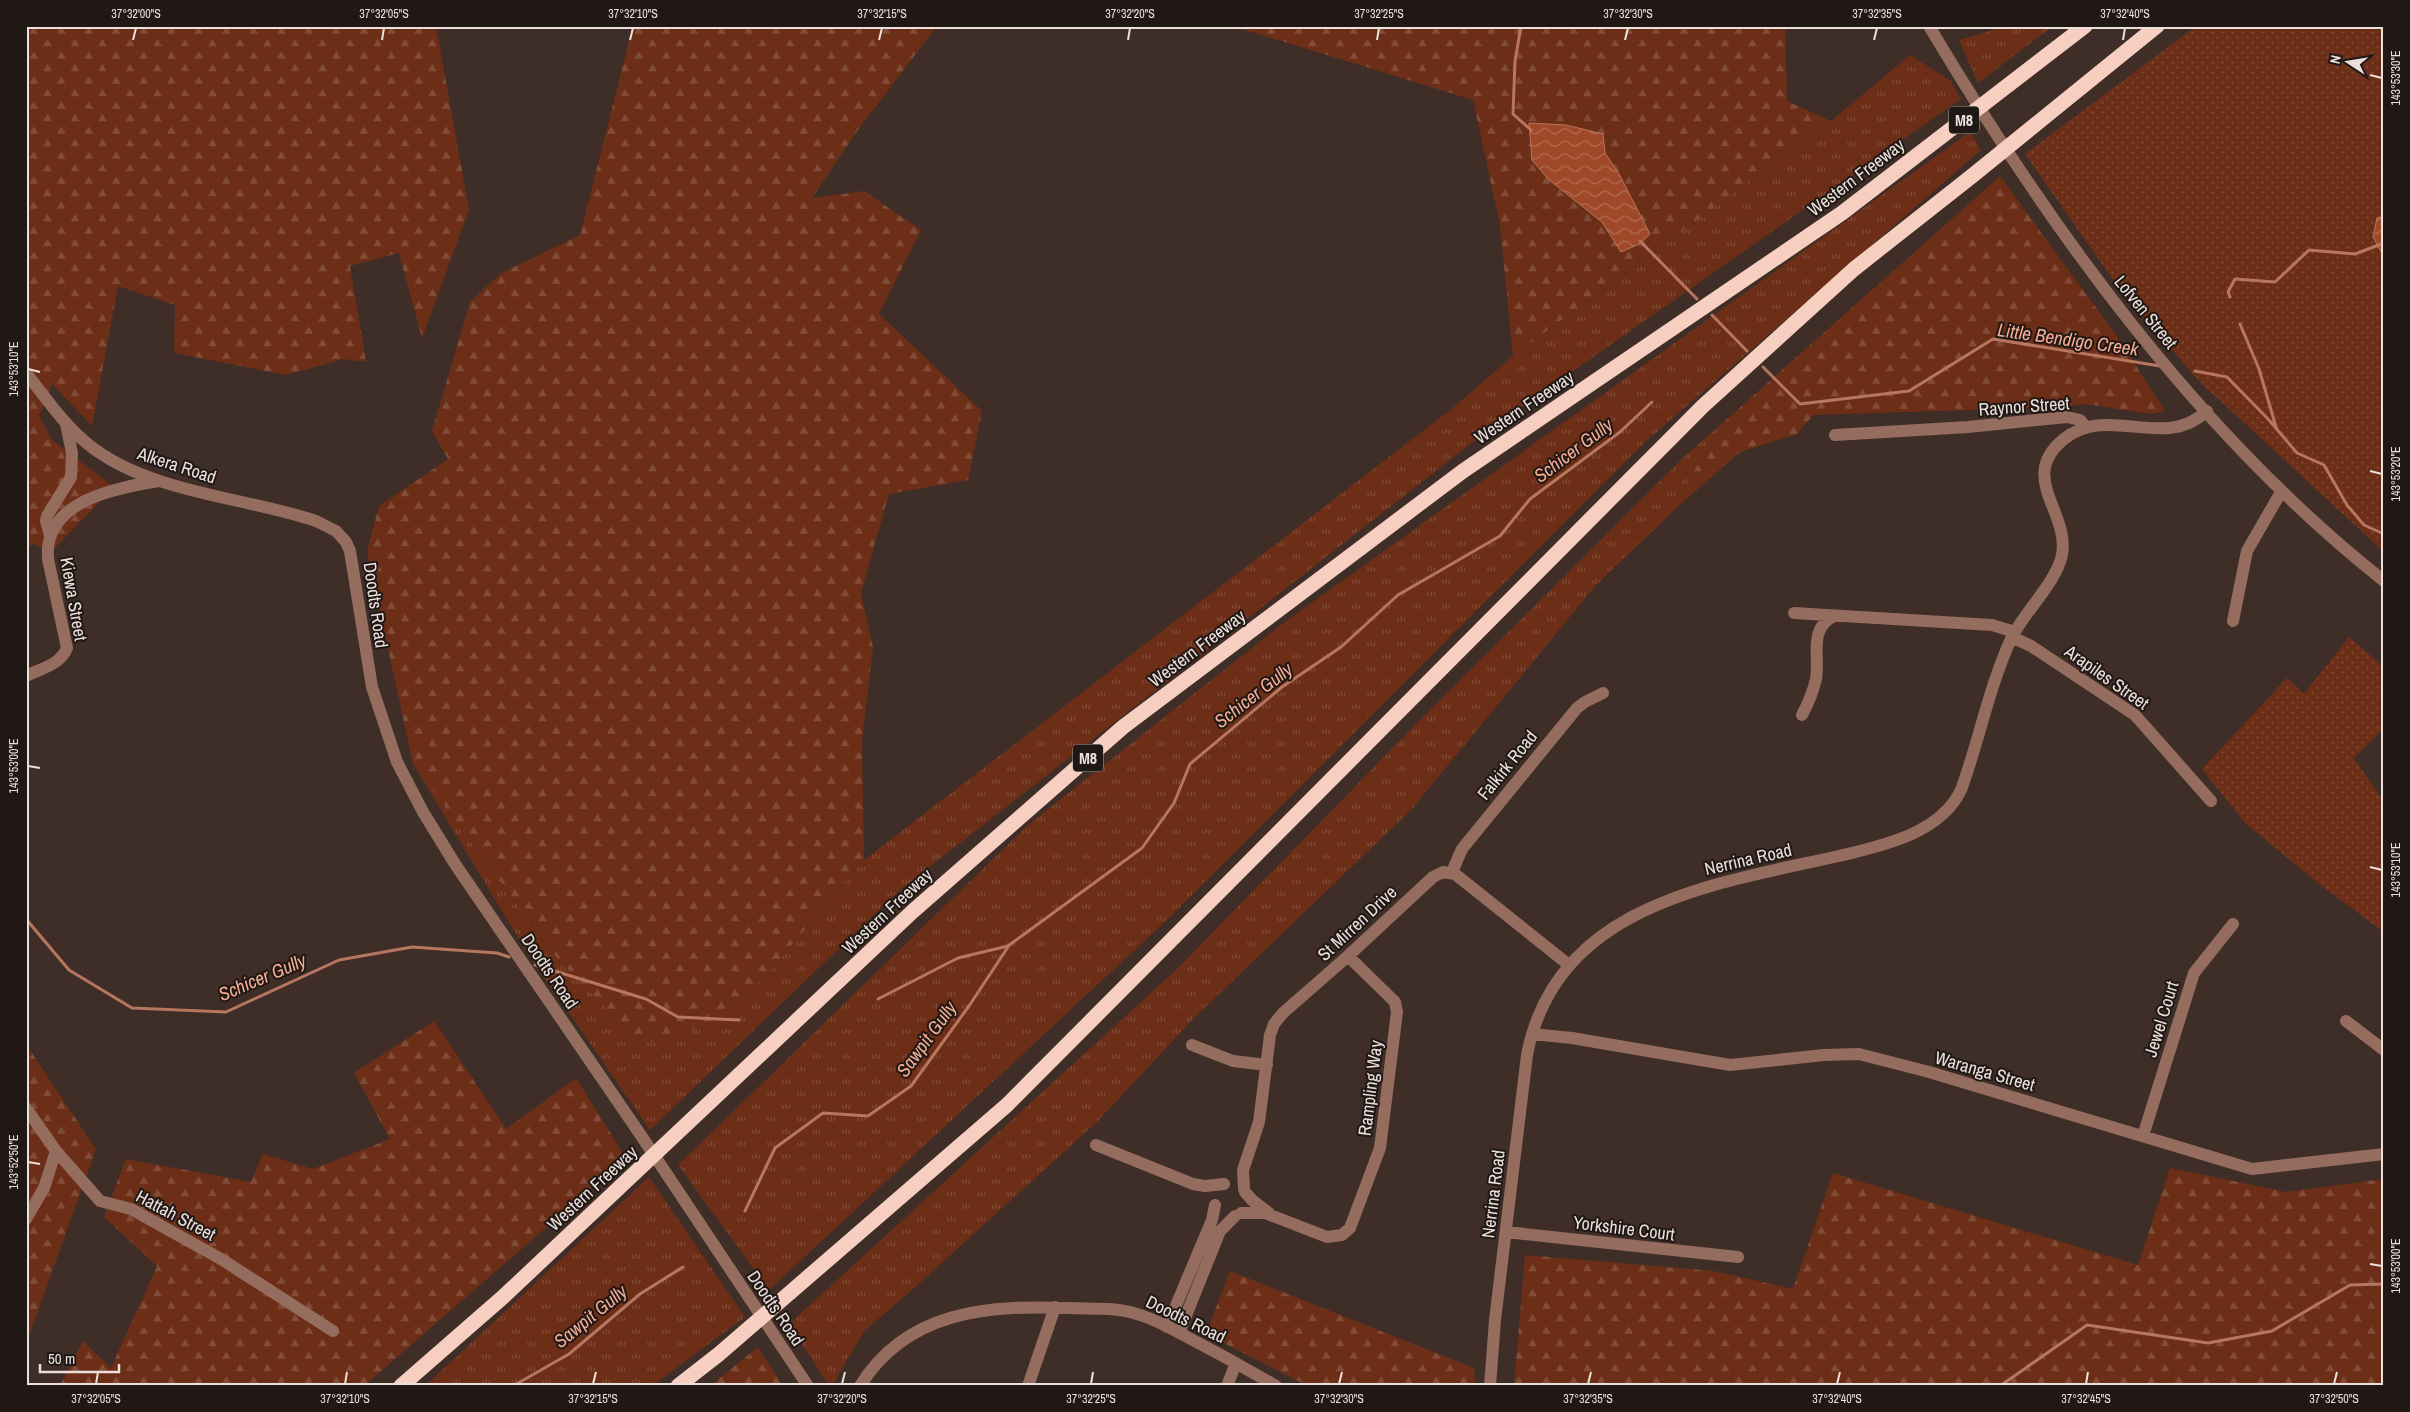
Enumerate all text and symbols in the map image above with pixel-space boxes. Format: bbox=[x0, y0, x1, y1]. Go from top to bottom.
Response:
text: 37°32'00"S bbox=[111, 6, 161, 22]
text: 37°32'05"S bbox=[359, 6, 409, 22]
text: 37°32'10"S bbox=[608, 6, 658, 22]
text: 37°32'15"S bbox=[857, 6, 907, 22]
text: 37°32'20"S bbox=[1105, 6, 1155, 22]
text: 37°32'25"S bbox=[1354, 6, 1404, 22]
text: 37°32'30"S bbox=[1603, 6, 1653, 22]
text: 37°32'35"S bbox=[1852, 6, 1902, 22]
text: 37°32'40"S bbox=[2100, 6, 2150, 22]
north arrow bbox=[2322, 38, 2372, 88]
text: 143°53'30"E bbox=[2388, 50, 2404, 106]
text: N bbox=[2326, 53, 2345, 65]
road number: M8 bbox=[1949, 106, 1979, 134]
street label: Western Freeway bbox=[1802, 132, 1910, 222]
street label: Lofven Street bbox=[2109, 270, 2183, 354]
water label: Little Bendigo Creek bbox=[1996, 316, 2141, 362]
text: 143°53'10"E bbox=[6, 341, 22, 397]
street label: Western Freeway bbox=[1469, 364, 1579, 450]
street label: Raynor Street bbox=[1978, 390, 2070, 422]
water label: Schicer Gully bbox=[1528, 411, 1619, 488]
street label: Alkera Road bbox=[134, 440, 219, 489]
text: 143°53'20"E bbox=[2388, 446, 2404, 502]
street label: Kiewa Street bbox=[54, 555, 94, 643]
street label: Doodts Road bbox=[358, 561, 394, 649]
street label: Western Freeway bbox=[1143, 603, 1251, 693]
street label: Arapiles Street bbox=[2059, 638, 2154, 715]
water label: Schicer Gully bbox=[1208, 655, 1298, 734]
street label: Falkirk Road bbox=[1471, 725, 1543, 805]
text: 143°53'00"E bbox=[6, 738, 22, 794]
road number: M8 bbox=[1073, 744, 1103, 771]
street label: Nerrina Road bbox=[1702, 837, 1794, 881]
text: 143°53'10"E bbox=[2388, 842, 2404, 898]
street label: Western Freeway bbox=[836, 862, 938, 959]
street label: St Mirren Drive bbox=[1312, 880, 1402, 966]
street label: Doodts Road bbox=[516, 928, 584, 1014]
water label: Schicer Gully bbox=[214, 946, 311, 1007]
street label: Jewel Court bbox=[2138, 978, 2184, 1060]
water label: Sawpit Gully bbox=[890, 995, 963, 1082]
street label: Rampling Way bbox=[1352, 1038, 1388, 1137]
street label: Waranga Street bbox=[1932, 1045, 2038, 1097]
text: 143°52'50"E bbox=[6, 1134, 22, 1190]
street label: Western Freeway bbox=[541, 1139, 643, 1236]
street label: Nerrina Road bbox=[1475, 1149, 1511, 1239]
street label: Hattah Street bbox=[132, 1184, 220, 1246]
street label: Yorkshire Court bbox=[1572, 1209, 1676, 1247]
text: 143°53'00"E bbox=[2388, 1238, 2404, 1294]
street label: Doodts Road bbox=[742, 1265, 810, 1351]
water label: Sawpit Gully bbox=[548, 1278, 633, 1354]
street label: Doodts Road bbox=[1142, 1289, 1230, 1349]
scale bar bbox=[40, 1342, 119, 1374]
text: 50 m bbox=[48, 1348, 75, 1369]
text: 37°32'05"S bbox=[71, 1391, 121, 1407]
text: 37°32'10"S bbox=[320, 1391, 370, 1407]
text: 37°32'15"S bbox=[568, 1391, 618, 1407]
text: 37°32'20"S bbox=[817, 1391, 867, 1407]
text: 37°32'25"S bbox=[1066, 1391, 1116, 1407]
text: 37°32'30"S bbox=[1314, 1391, 1364, 1407]
text: 37°32'35"S bbox=[1563, 1391, 1613, 1407]
text: 37°32'40"S bbox=[1812, 1391, 1862, 1407]
text: 37°32'45"S bbox=[2061, 1391, 2111, 1407]
text: 37°32'50"S bbox=[2309, 1391, 2359, 1407]

